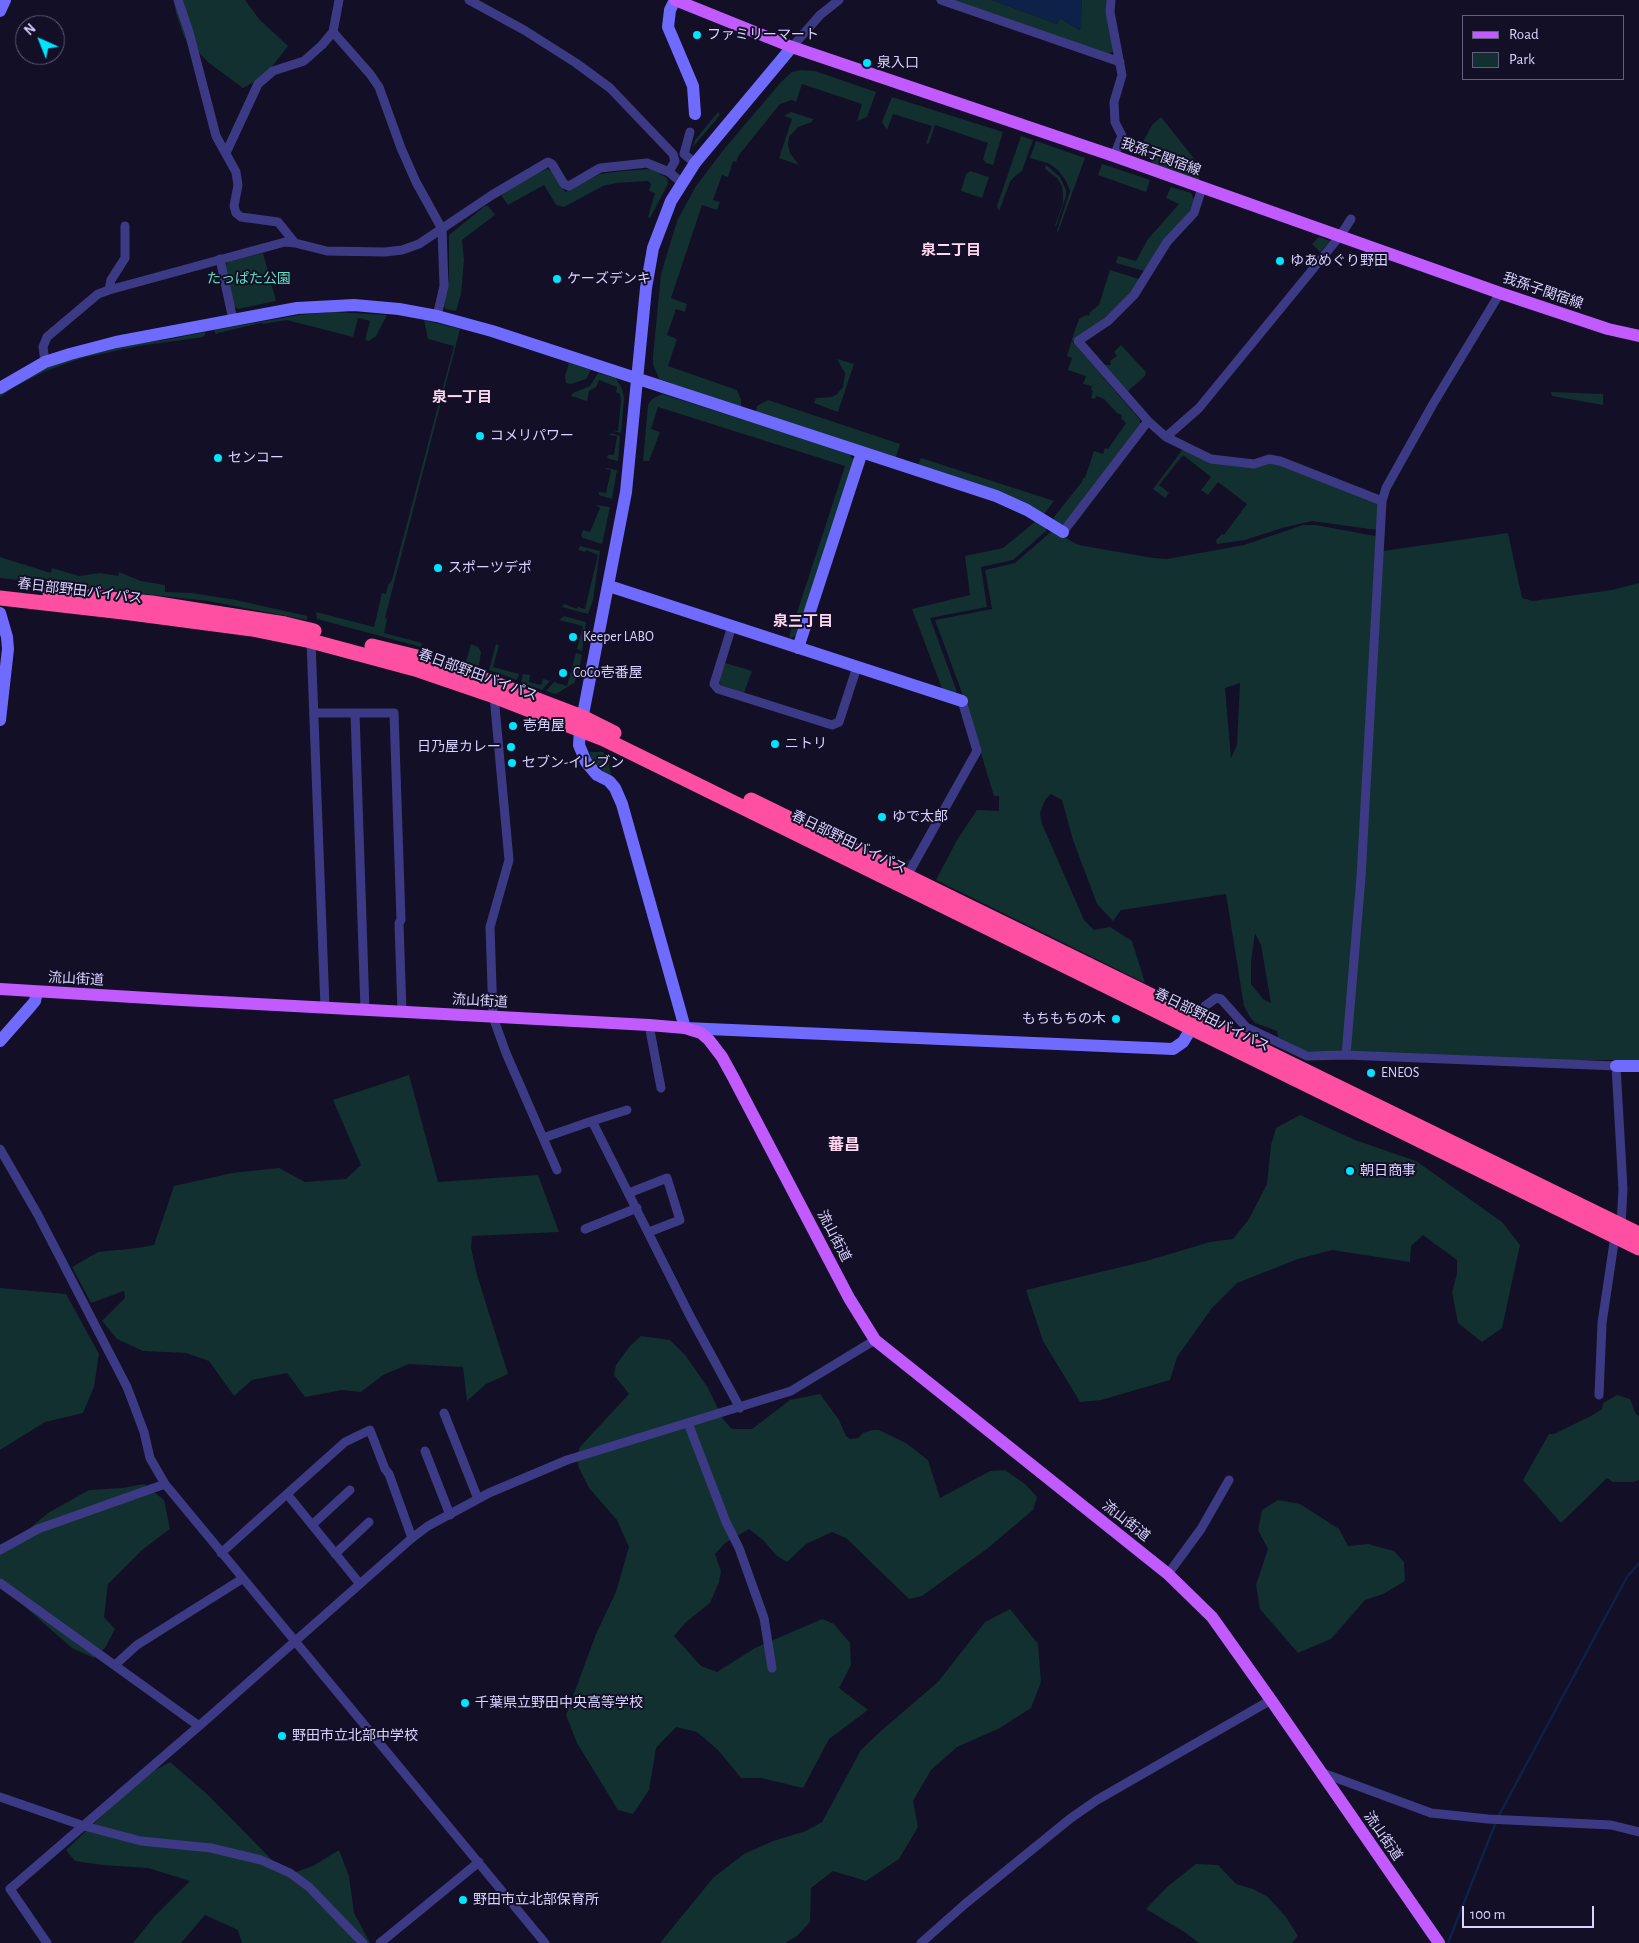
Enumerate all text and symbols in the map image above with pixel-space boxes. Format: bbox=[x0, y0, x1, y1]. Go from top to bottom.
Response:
north arrow bbox=[15, 15, 65, 65]
legend bbox=[1462, 15, 1624, 80]
text: N bbox=[22, 22, 39, 38]
place label: ファミリーマート bbox=[707, 27, 819, 43]
text: Road bbox=[1509, 27, 1539, 42]
marker: ファミリーマート bbox=[691, 29, 703, 41]
text: Park bbox=[1509, 52, 1535, 67]
place label: 泉入口 bbox=[877, 55, 919, 71]
marker: 泉入口 bbox=[861, 57, 873, 69]
street label: 我孫子関宿線 bbox=[1119, 135, 1203, 179]
district label: 泉二丁目 bbox=[921, 241, 981, 259]
place label: ゆあめぐり野田 bbox=[1290, 253, 1388, 269]
marker: ゆあめぐり野田 bbox=[1274, 255, 1286, 267]
street label: 我孫子関宿線 bbox=[1501, 269, 1585, 313]
park label: たっぱた公園 bbox=[207, 271, 291, 287]
place label: ケーズデンキ bbox=[567, 271, 651, 287]
marker: ケーズデンキ bbox=[551, 273, 563, 285]
district label: 泉一丁目 bbox=[432, 388, 492, 406]
place label: コメリパワー bbox=[490, 428, 574, 444]
marker: コメリパワー bbox=[474, 430, 486, 442]
place label: センコー bbox=[228, 450, 284, 466]
marker: センコー bbox=[212, 452, 224, 464]
place label: スポーツデポ bbox=[448, 560, 532, 576]
marker: スポーツデポ bbox=[432, 562, 444, 574]
street label: 春日部野田バイパス bbox=[16, 575, 144, 607]
district label: 泉三丁目 bbox=[773, 612, 833, 630]
place label: Keeper LABO bbox=[583, 629, 654, 645]
marker: Keeper LABO bbox=[567, 631, 579, 643]
street label: 春日部野田バイパス bbox=[416, 646, 540, 704]
place label: CoCo壱番屋 bbox=[573, 665, 643, 681]
marker: CoCo壱番屋 bbox=[557, 667, 569, 679]
place label: 壱角屋 bbox=[523, 718, 565, 734]
marker: 壱角屋 bbox=[507, 720, 519, 732]
place label: ニトリ bbox=[785, 736, 827, 752]
marker: ニトリ bbox=[769, 738, 781, 750]
place label: 日乃屋カレー bbox=[417, 739, 501, 755]
marker: 日乃屋カレー bbox=[505, 741, 517, 753]
place label: セブン-イレブン bbox=[522, 755, 624, 771]
marker: セブン-イレブン bbox=[506, 757, 518, 769]
street label: 春日部野田バイパス bbox=[789, 807, 909, 877]
place label: ゆで太郎 bbox=[892, 809, 948, 825]
marker: ゆで太郎 bbox=[876, 811, 888, 823]
street label: 流山街道 bbox=[48, 969, 104, 989]
street label: 春日部野田バイパス bbox=[1152, 985, 1272, 1055]
street label: 流山街道 bbox=[452, 991, 508, 1011]
place label: もちもちの木 bbox=[1022, 1011, 1106, 1027]
marker: もちもちの木 bbox=[1110, 1013, 1122, 1025]
place label: ENEOS bbox=[1381, 1065, 1419, 1081]
marker: ENEOS bbox=[1365, 1067, 1377, 1079]
district label: 蕃昌 bbox=[828, 1135, 860, 1155]
place label: 朝日商事 bbox=[1360, 1163, 1416, 1179]
marker: 朝日商事 bbox=[1344, 1165, 1356, 1177]
street label: 流山街道 bbox=[813, 1207, 855, 1265]
street label: 流山街道 bbox=[1099, 1497, 1153, 1545]
place label: 千葉県立野田中央高等学校 bbox=[475, 1695, 643, 1711]
marker: 千葉県立野田中央高等学校 bbox=[459, 1697, 471, 1709]
place label: 野田市立北部中学校 bbox=[292, 1728, 418, 1744]
marker: 野田市立北部中学校 bbox=[276, 1730, 288, 1742]
street label: 流山街道 bbox=[1360, 1808, 1406, 1864]
place label: 野田市立北部保育所 bbox=[473, 1892, 599, 1908]
marker: 野田市立北部保育所 bbox=[457, 1894, 469, 1906]
scale bar bbox=[1464, 1896, 1596, 1928]
text: 100 m bbox=[1470, 1907, 1505, 1922]

